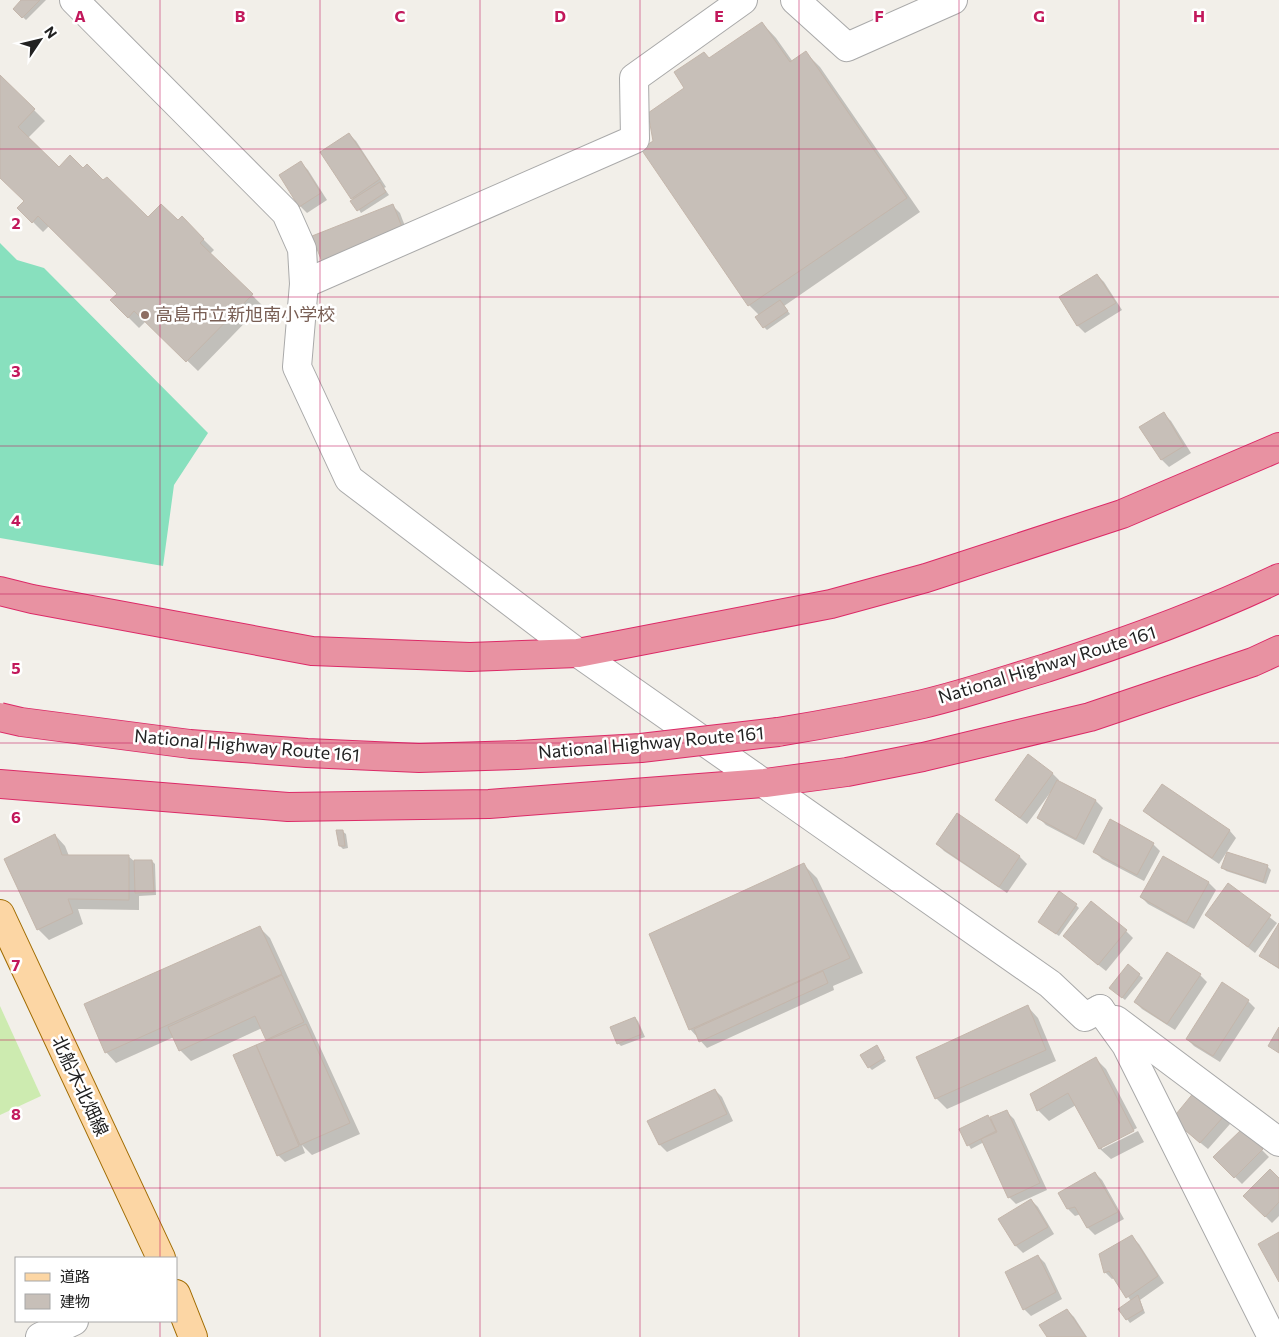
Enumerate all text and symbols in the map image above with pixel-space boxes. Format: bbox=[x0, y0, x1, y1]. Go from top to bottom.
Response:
text: A bbox=[74, 6, 86, 25]
text: B bbox=[235, 6, 246, 25]
text: C bbox=[395, 6, 406, 25]
text: D bbox=[554, 6, 566, 25]
text: E bbox=[714, 6, 724, 25]
text: F bbox=[874, 6, 884, 25]
text: G bbox=[1033, 6, 1045, 25]
text: H bbox=[1193, 6, 1205, 25]
north arrow bbox=[15, 15, 65, 65]
text: N bbox=[41, 23, 61, 41]
text: 2 bbox=[11, 213, 21, 232]
place label: 高島市立新旭南小学校 bbox=[155, 303, 335, 325]
marker: 高島市立新旭南小学校 bbox=[139, 309, 151, 321]
text: 3 bbox=[11, 361, 21, 380]
text: 4 bbox=[11, 510, 21, 529]
street label: National Highway Route 161 bbox=[935, 620, 1158, 708]
text: 5 bbox=[11, 658, 21, 677]
street label: National Highway Route 161 bbox=[537, 721, 765, 763]
street label: National Highway Route 161 bbox=[133, 724, 361, 766]
text: 6 bbox=[11, 807, 21, 826]
text: 7 bbox=[12, 955, 21, 974]
street label: 北船木北畑線 bbox=[48, 1032, 114, 1139]
text: 8 bbox=[11, 1104, 21, 1123]
legend bbox=[15, 1257, 178, 1322]
text: 道路 bbox=[60, 1267, 90, 1285]
text: 建物 bbox=[60, 1292, 90, 1310]

